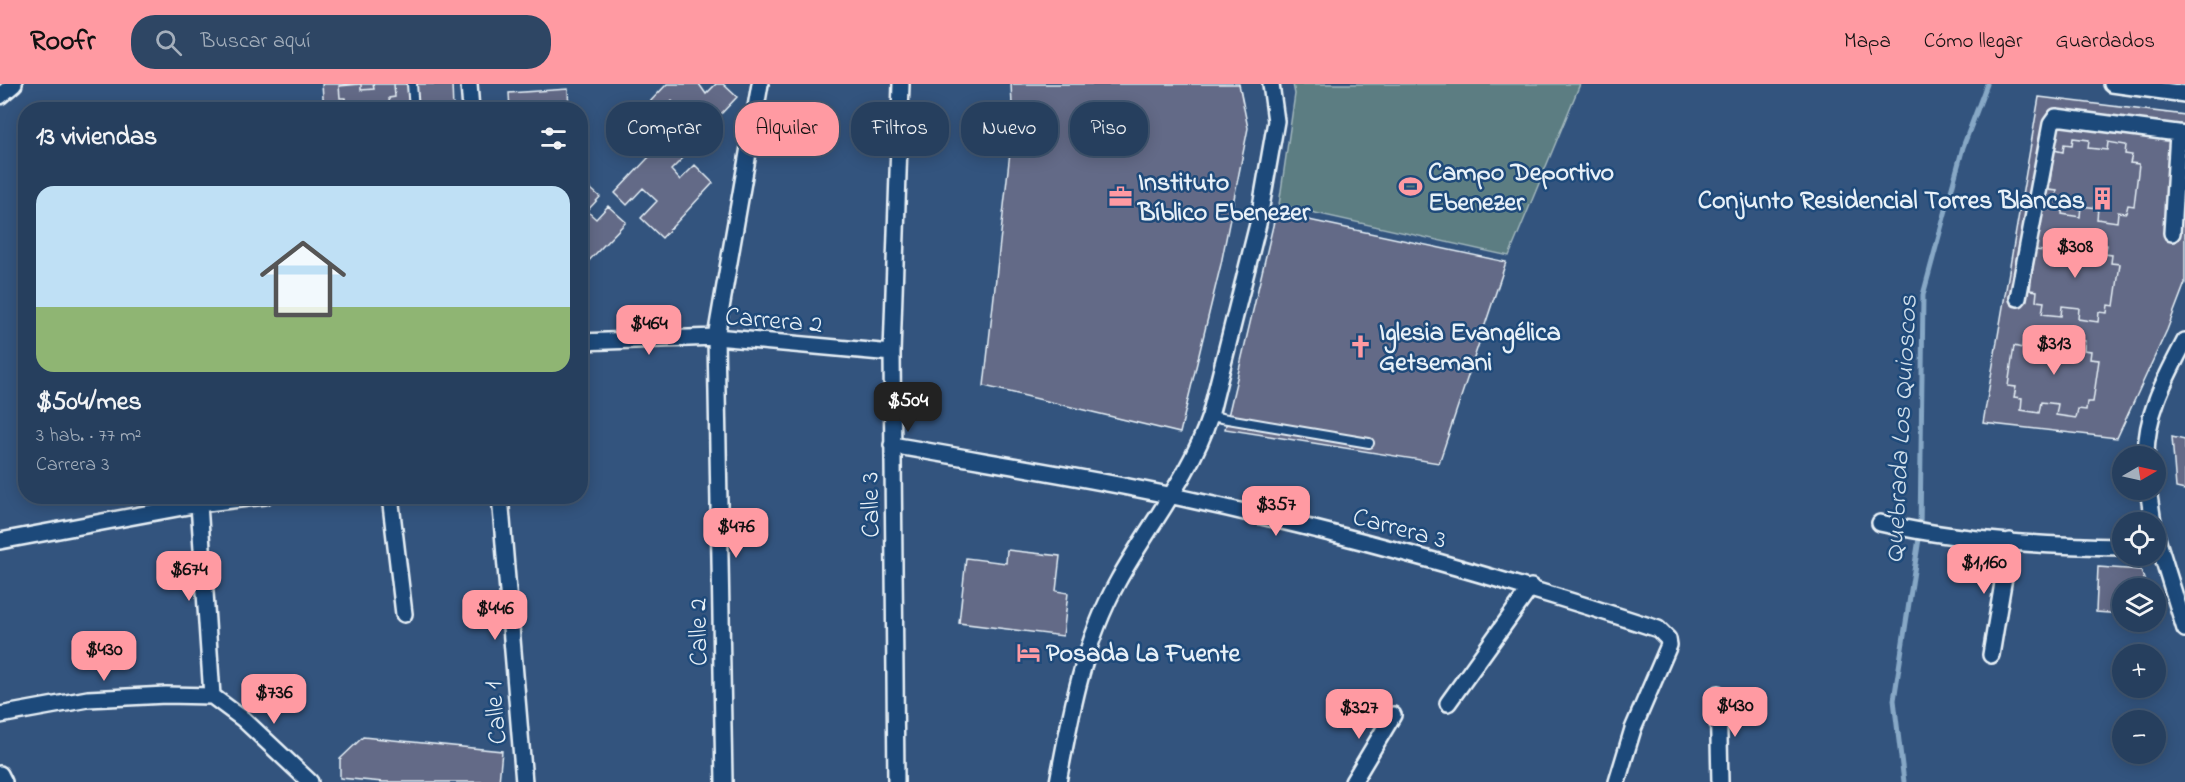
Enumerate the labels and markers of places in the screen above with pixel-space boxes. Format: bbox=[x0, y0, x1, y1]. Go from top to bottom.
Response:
place label: Campo Deportivo Ebenezer bbox=[1428, 155, 1614, 223]
place label: Instituto Bíblico Ebenezer bbox=[1137, 165, 1311, 233]
sports icon: Campo Deportivo Ebenezer bbox=[1397, 173, 1423, 199]
office icon: Instituto Bíblico Ebenezer bbox=[1107, 183, 1133, 209]
place label: Conjunto Residencial Torres Blancas bbox=[1698, 183, 2085, 221]
building icon: Conjunto Residencial Torres Blancas bbox=[2090, 186, 2116, 212]
pin: $308 bbox=[2039, 228, 2111, 279]
pin: $464 bbox=[613, 305, 685, 356]
place label: Iglesia Evangélica Getsemani bbox=[1379, 315, 1561, 383]
pin: $313 bbox=[2018, 325, 2090, 376]
church icon: Iglesia Evangélica Getsemani bbox=[1348, 333, 1374, 359]
pin: $504 bbox=[872, 382, 944, 433]
pin: $357 bbox=[1240, 486, 1312, 537]
pin: $476 bbox=[700, 508, 772, 559]
pin: $1,160 bbox=[1935, 544, 2033, 595]
pin: $674 bbox=[153, 551, 225, 602]
pin: $446 bbox=[459, 590, 531, 641]
pin: $430 bbox=[68, 631, 140, 682]
place label: Posada La Fuente bbox=[1046, 636, 1242, 674]
hotel icon: Posada La Fuente bbox=[1015, 639, 1041, 665]
pin: $736 bbox=[238, 674, 310, 725]
pin: $430 bbox=[1699, 687, 1771, 738]
pin: $327 bbox=[1323, 689, 1395, 740]

